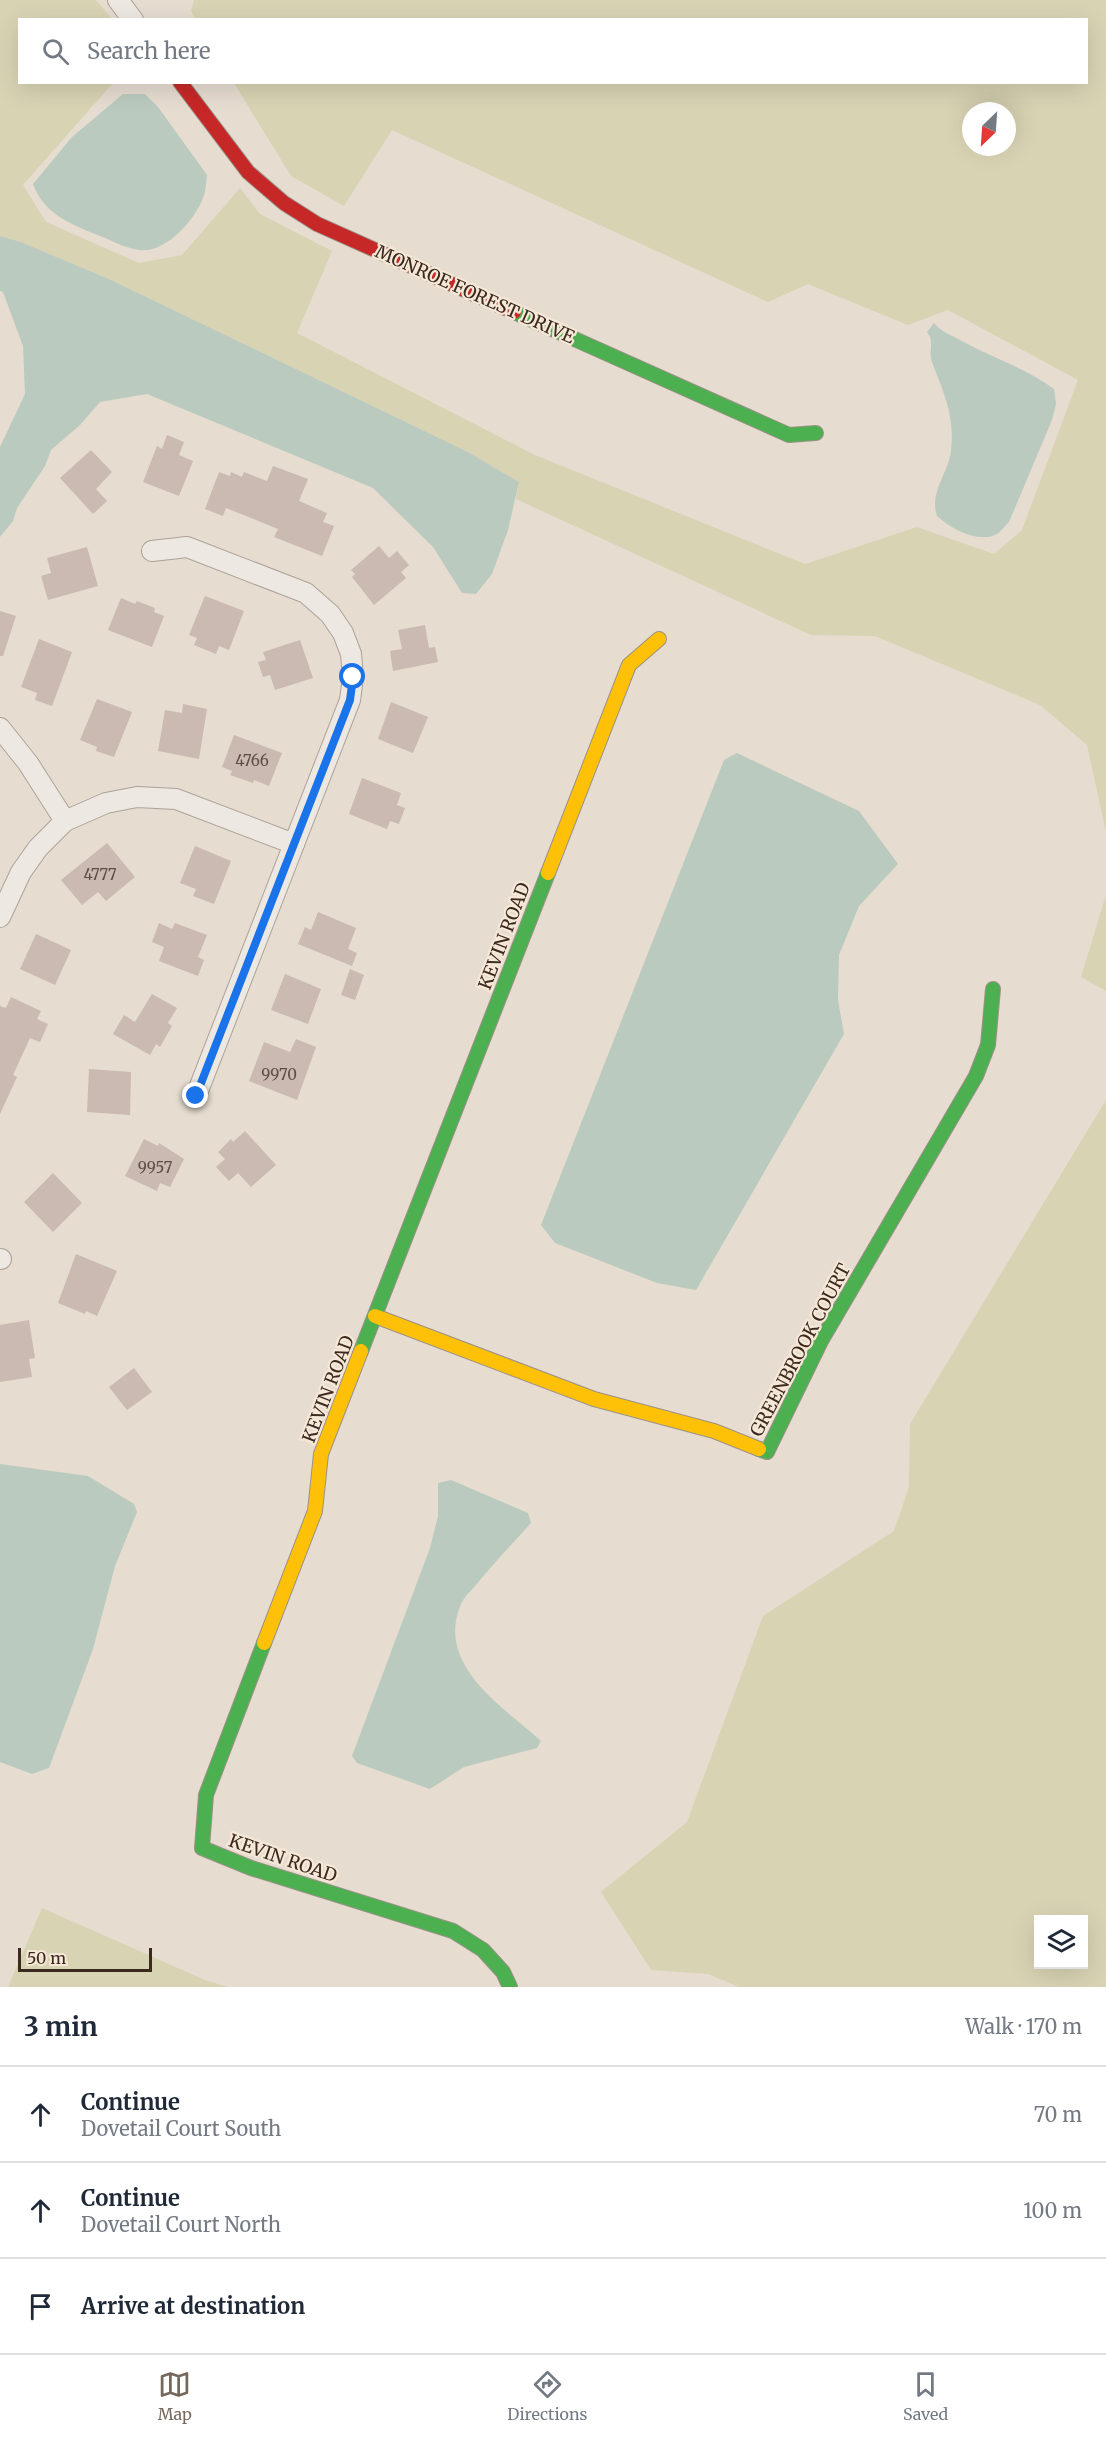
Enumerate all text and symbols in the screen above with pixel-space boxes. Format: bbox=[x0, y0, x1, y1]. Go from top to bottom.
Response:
search box bbox=[18, 18, 1088, 84]
icon: search bbox=[39, 35, 72, 68]
text: Search here bbox=[87, 37, 210, 65]
north arrow bbox=[962, 102, 1016, 156]
street label: MONROE FOREST DRIVE bbox=[372, 240, 579, 349]
route start bbox=[339, 663, 365, 689]
house number: 4766 bbox=[235, 751, 269, 770]
house number: 4777 bbox=[83, 865, 117, 884]
street label: KEVIN ROAD bbox=[473, 879, 535, 993]
house number: 9970 bbox=[261, 1065, 297, 1084]
route end bbox=[182, 1082, 208, 1108]
house number: 9957 bbox=[138, 1158, 173, 1177]
street label: GREENBROOK COURT bbox=[745, 1259, 856, 1440]
street label: KEVIN ROAD bbox=[297, 1332, 359, 1446]
street label: KEVIN ROAD bbox=[226, 1829, 340, 1887]
map controls bbox=[1034, 1915, 1088, 1969]
button: layers bbox=[1034, 1915, 1088, 1969]
scale bar bbox=[18, 1945, 152, 1972]
text: 50 m bbox=[27, 1948, 66, 1968]
text: 3 min bbox=[24, 2010, 98, 2043]
text: Walk · 170 m bbox=[965, 2014, 1082, 2039]
text: Continue bbox=[81, 2088, 180, 2116]
icon: ahead bbox=[24, 2098, 57, 2131]
text: 70 m bbox=[1034, 2102, 1082, 2127]
text: Dovetail Court South bbox=[81, 2116, 281, 2141]
text: Continue bbox=[81, 2184, 180, 2212]
icon: ahead bbox=[24, 2194, 57, 2227]
text: 100 m bbox=[1023, 2198, 1082, 2223]
text: Dovetail Court North bbox=[81, 2212, 281, 2237]
icon: arrive bbox=[24, 2290, 57, 2323]
text: Arrive at destination bbox=[81, 2292, 305, 2320]
tab: Map bbox=[158, 2368, 192, 2424]
tab: Directions bbox=[507, 2368, 587, 2424]
tab: Saved bbox=[903, 2368, 948, 2424]

